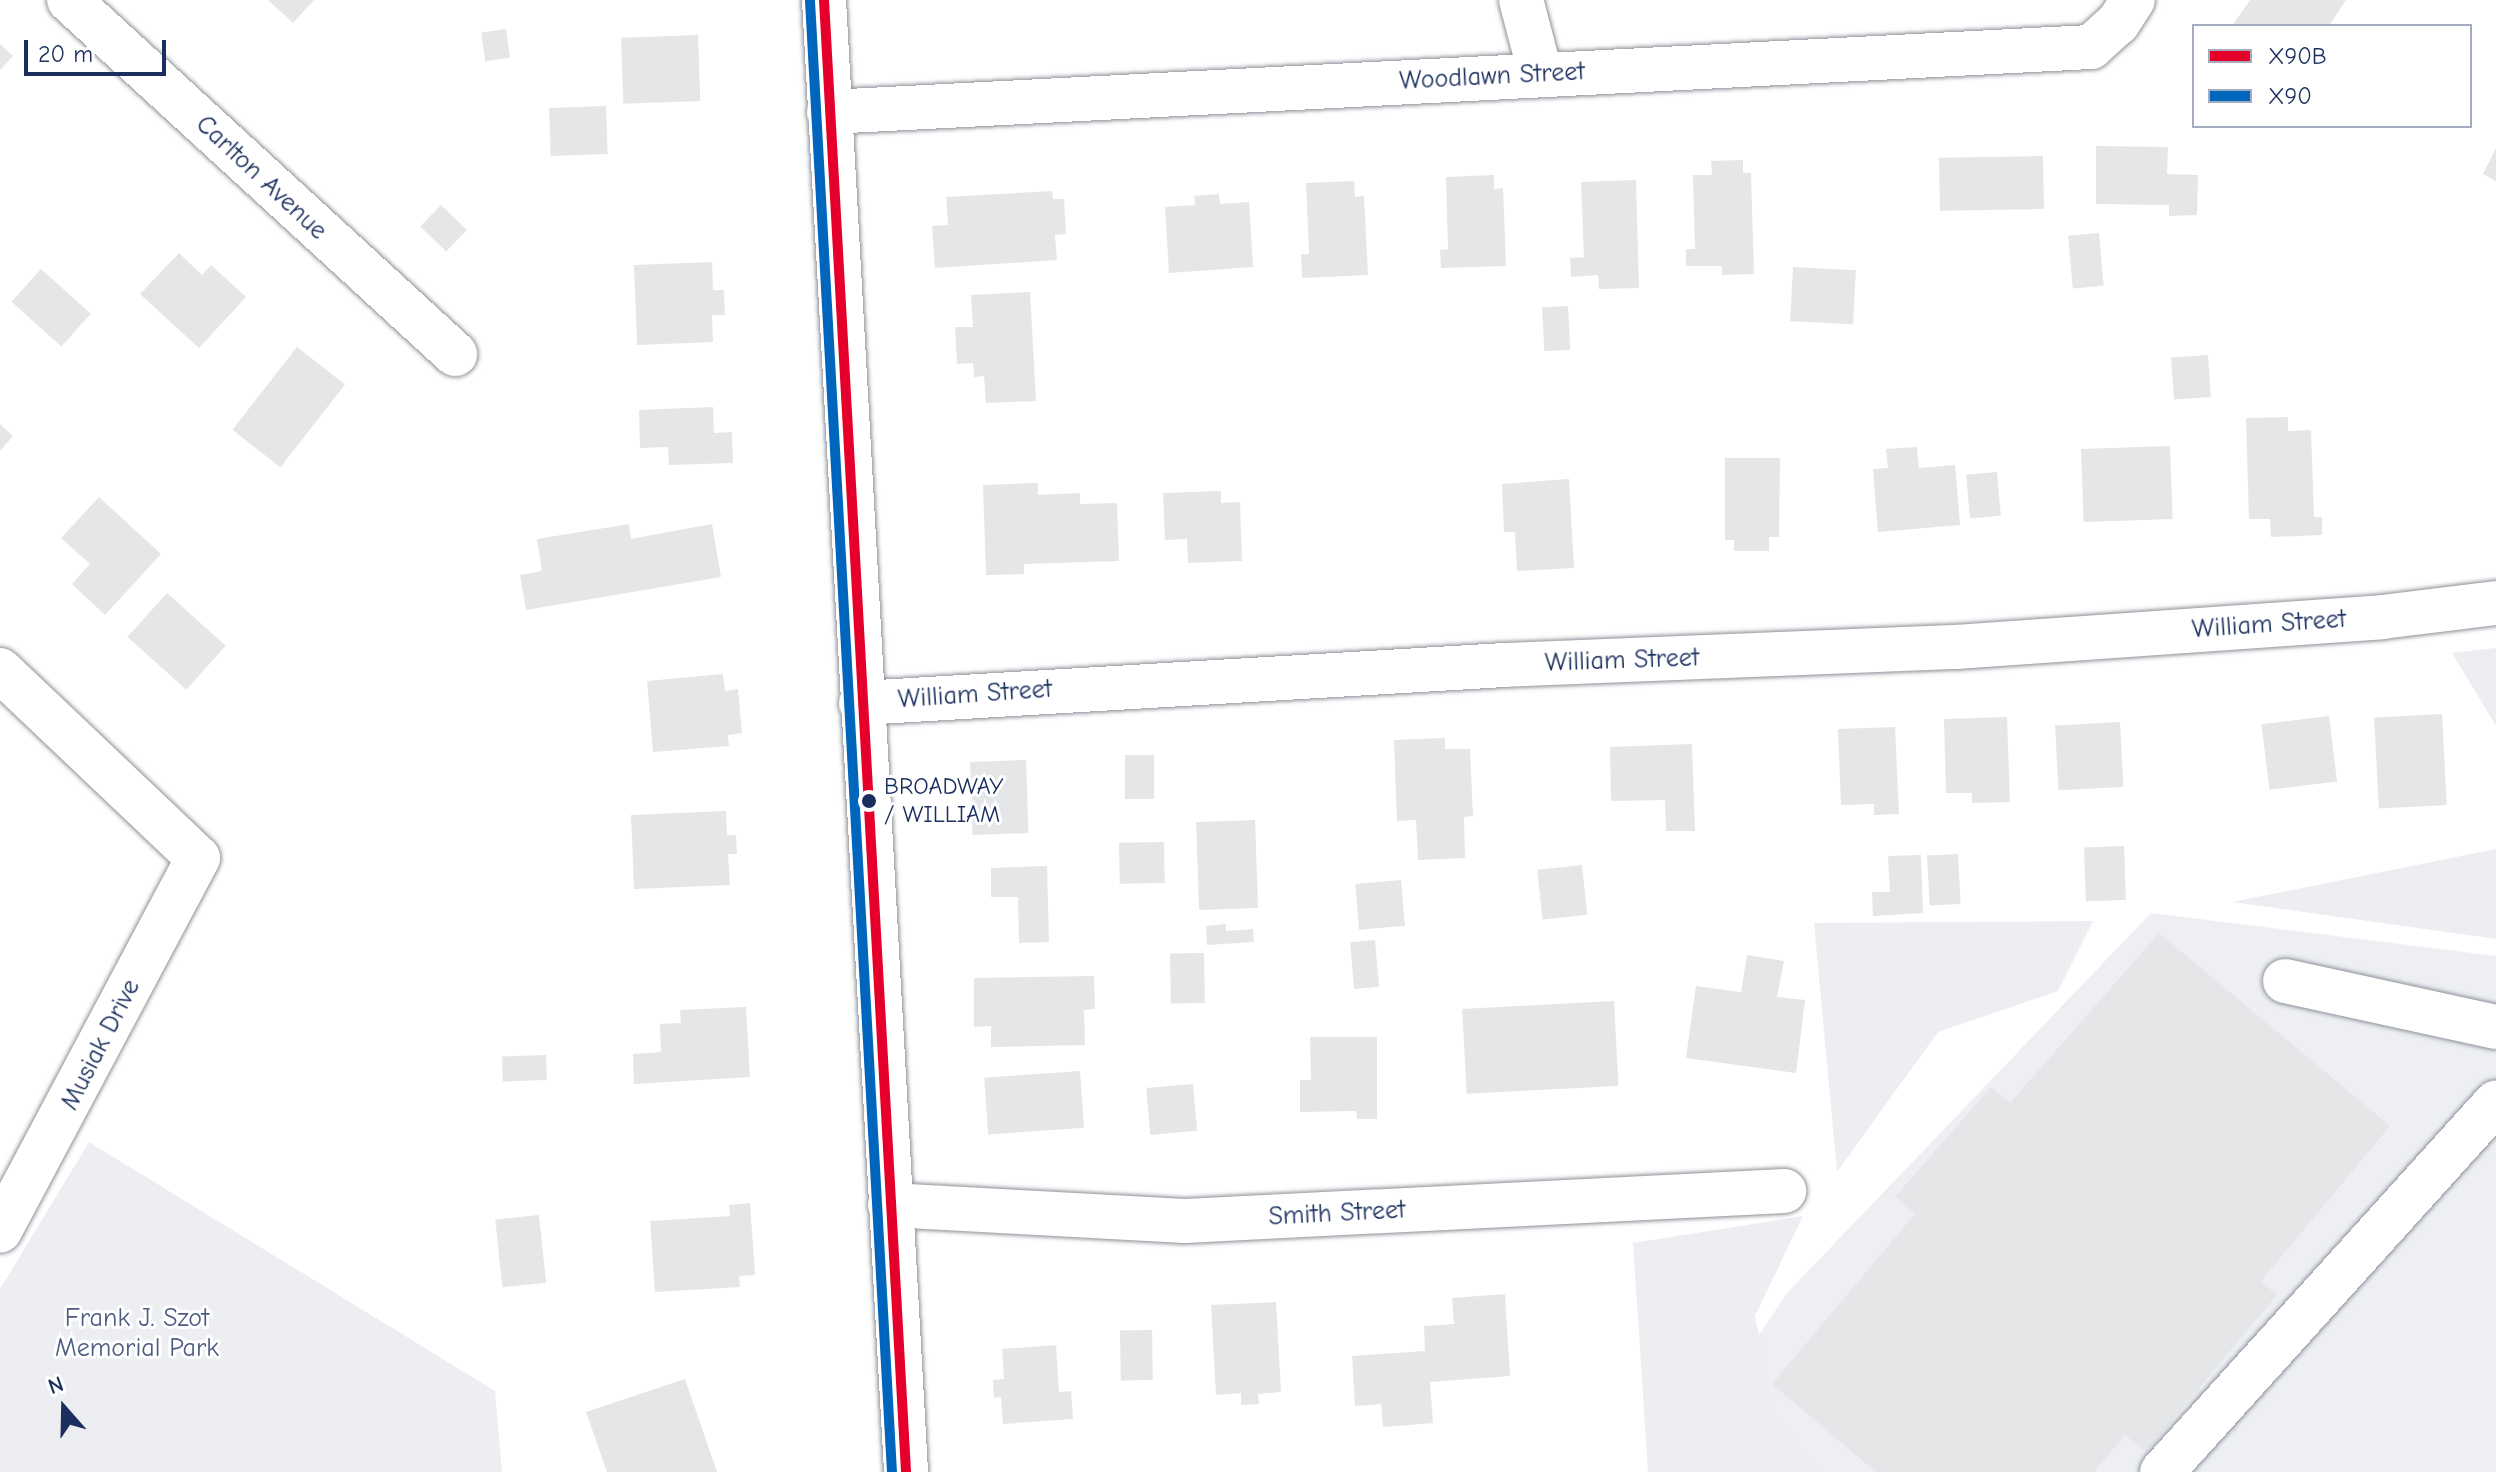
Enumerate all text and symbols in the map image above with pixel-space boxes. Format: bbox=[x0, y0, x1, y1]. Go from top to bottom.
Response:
scale bar bbox=[28, 24, 170, 74]
legend bbox=[2192, 24, 2472, 128]
text: 20 m bbox=[38, 40, 93, 68]
text: X90B bbox=[2268, 42, 2327, 70]
street label: Woodlawn Street bbox=[1399, 57, 1585, 97]
text: X90 bbox=[2268, 82, 2312, 110]
street label: Carlton Avenue bbox=[189, 109, 333, 247]
street label: William Street bbox=[2191, 604, 2347, 646]
street label: William Street bbox=[1544, 643, 1700, 679]
street label: William Street bbox=[897, 674, 1053, 716]
place label: BROADWAY / WILLIAM bbox=[884, 773, 1003, 829]
marker: BROADWAY / WILLIAM bbox=[861, 793, 877, 809]
street label: Musiak Drive bbox=[55, 974, 147, 1116]
street label: Smith Street bbox=[1268, 1195, 1406, 1233]
park label: Frank J. Szot Memorial Park bbox=[55, 1303, 219, 1364]
north arrow bbox=[24, 1368, 104, 1448]
text: N bbox=[45, 1371, 67, 1400]

